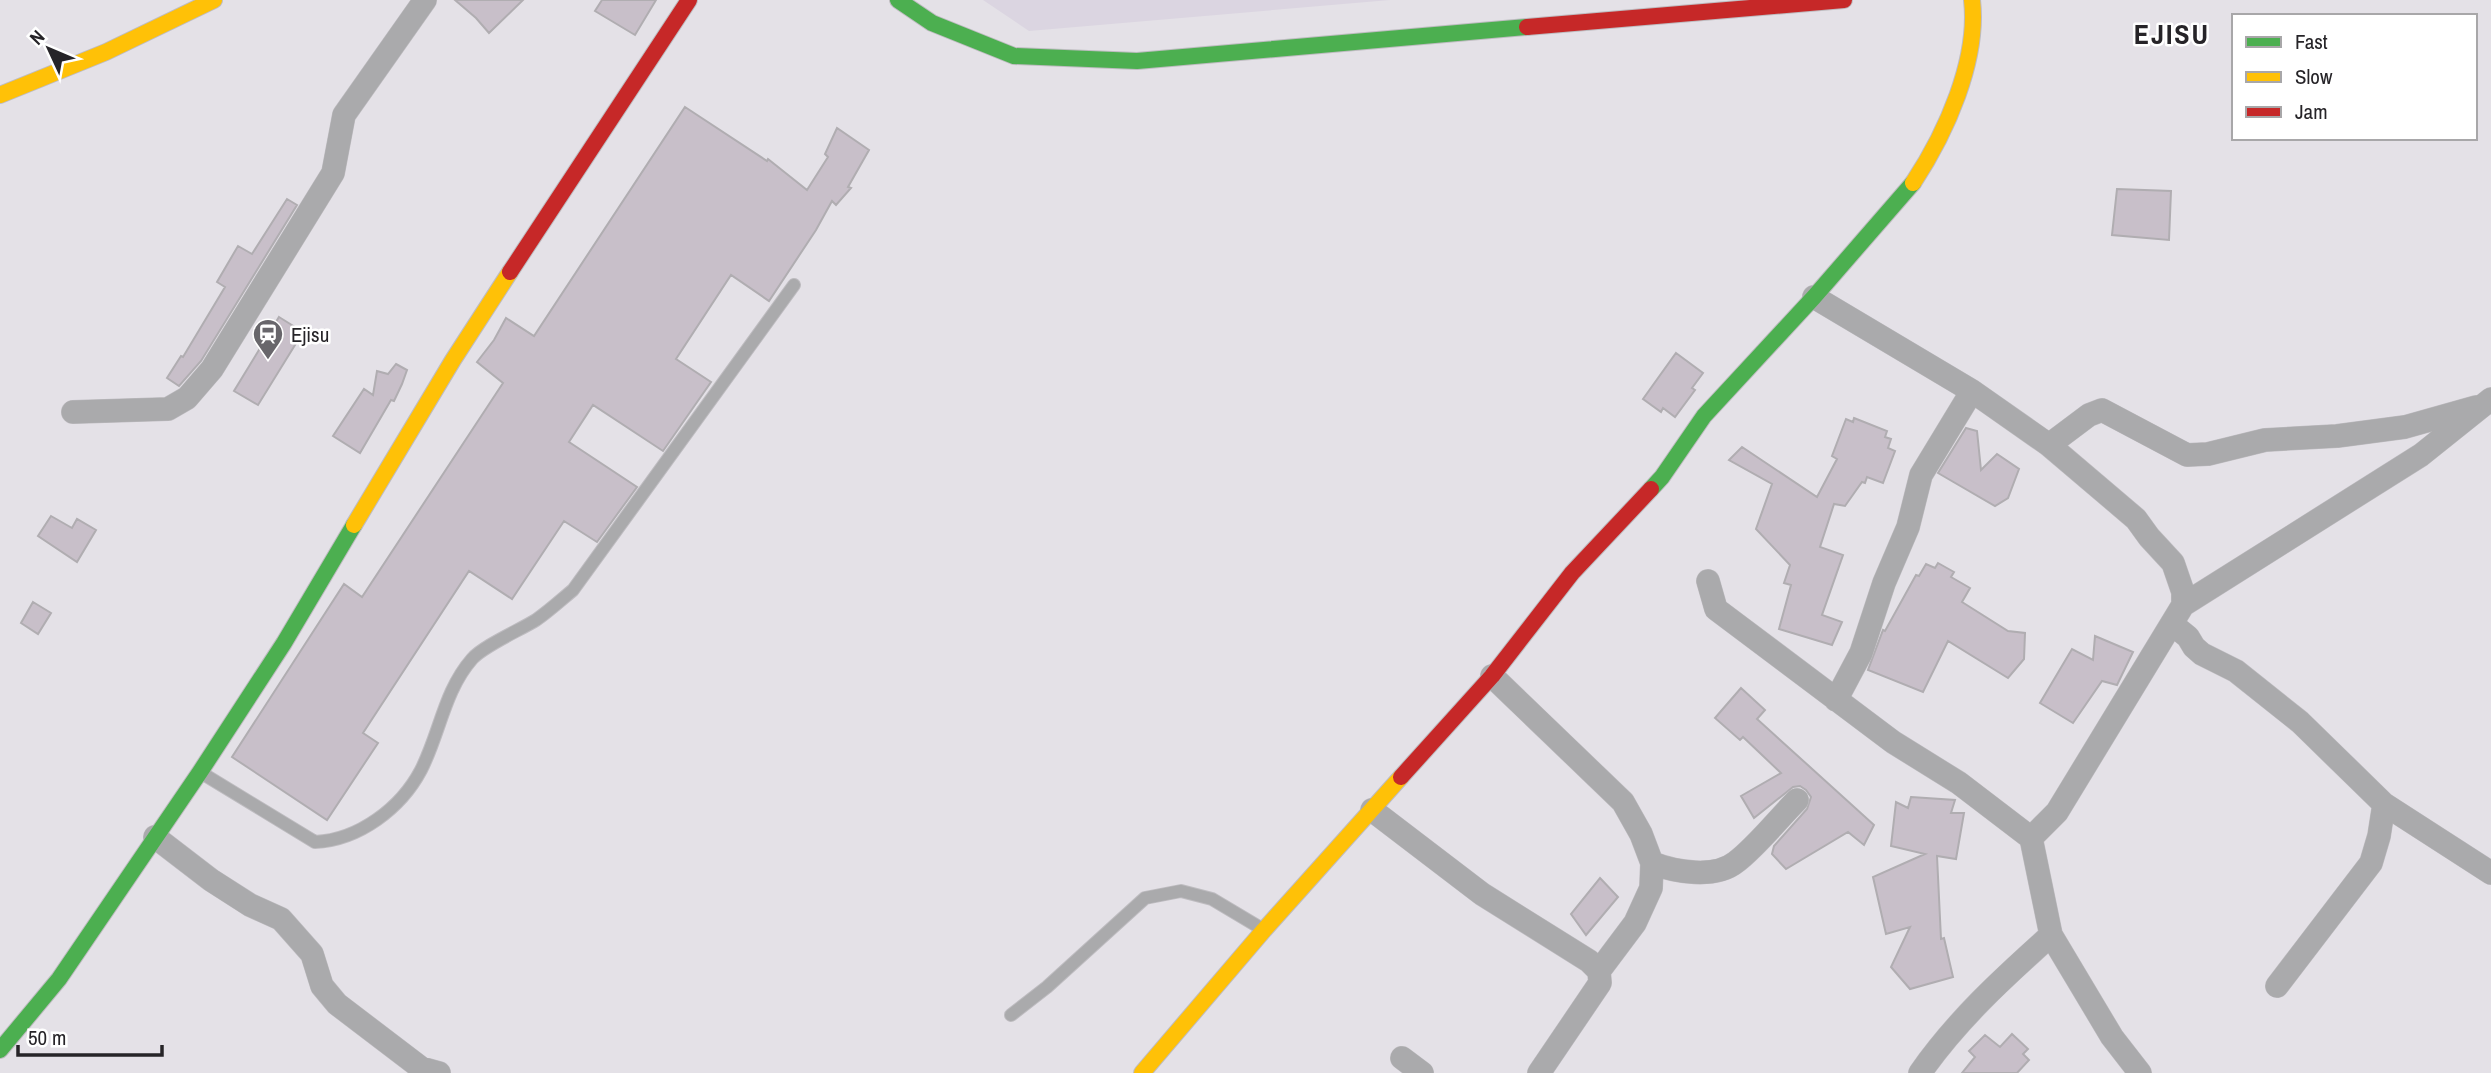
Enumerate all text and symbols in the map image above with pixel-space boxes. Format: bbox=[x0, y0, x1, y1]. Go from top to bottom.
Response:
north arrow bbox=[14, 14, 84, 84]
legend bbox=[2232, 14, 2477, 140]
district label: EJISU bbox=[2134, 15, 2210, 53]
text: N bbox=[24, 24, 50, 50]
text: Fast bbox=[2295, 27, 2328, 56]
text: Slow bbox=[2295, 62, 2333, 91]
text: Jam bbox=[2295, 97, 2328, 126]
station icon: Ejisu bbox=[251, 317, 285, 361]
place label: Ejisu bbox=[291, 320, 329, 349]
scale bar bbox=[18, 1014, 161, 1058]
text: 50 m bbox=[28, 1023, 66, 1052]

